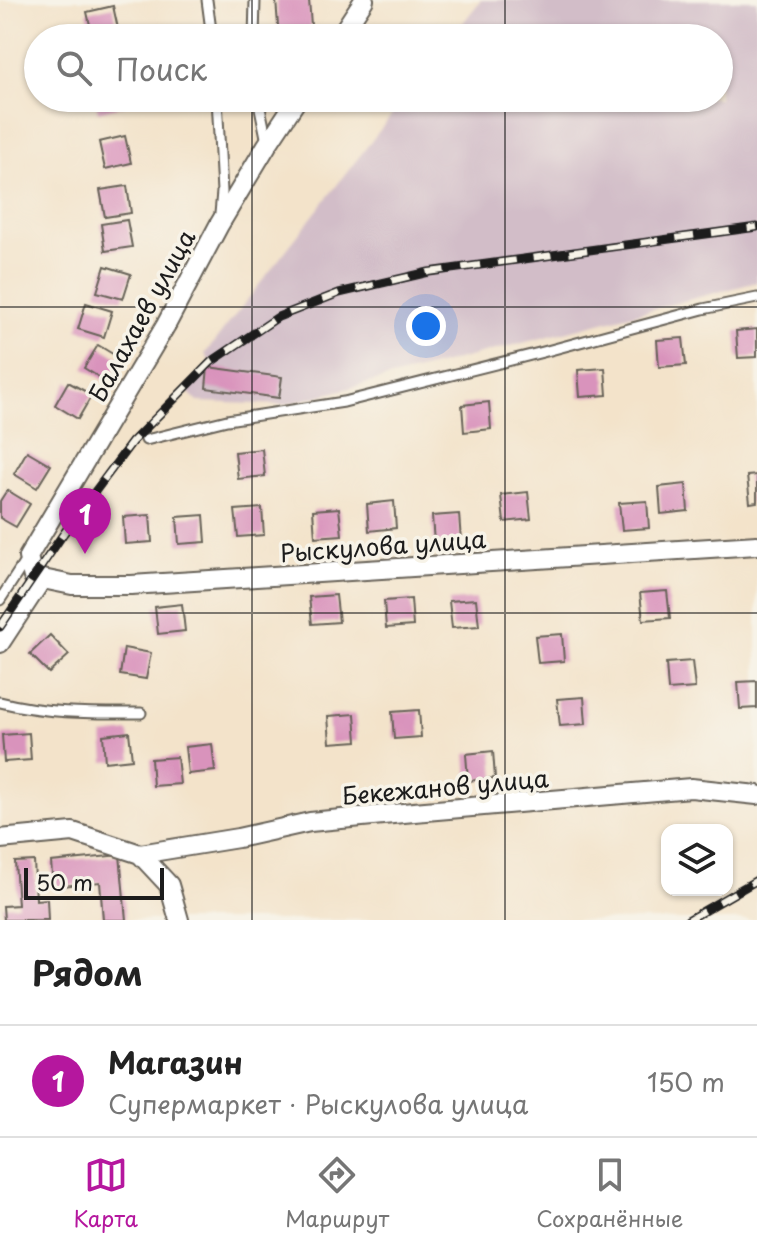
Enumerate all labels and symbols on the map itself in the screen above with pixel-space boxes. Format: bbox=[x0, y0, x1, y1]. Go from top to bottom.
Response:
street label: Балахаев улица bbox=[79, 222, 203, 408]
your location bbox=[406, 306, 446, 346]
pin: 1 bbox=[59, 488, 111, 554]
street label: Рыскулова улица bbox=[279, 520, 487, 570]
street label: Бекежанов улица bbox=[340, 759, 550, 813]
scale bar bbox=[24, 864, 164, 900]

